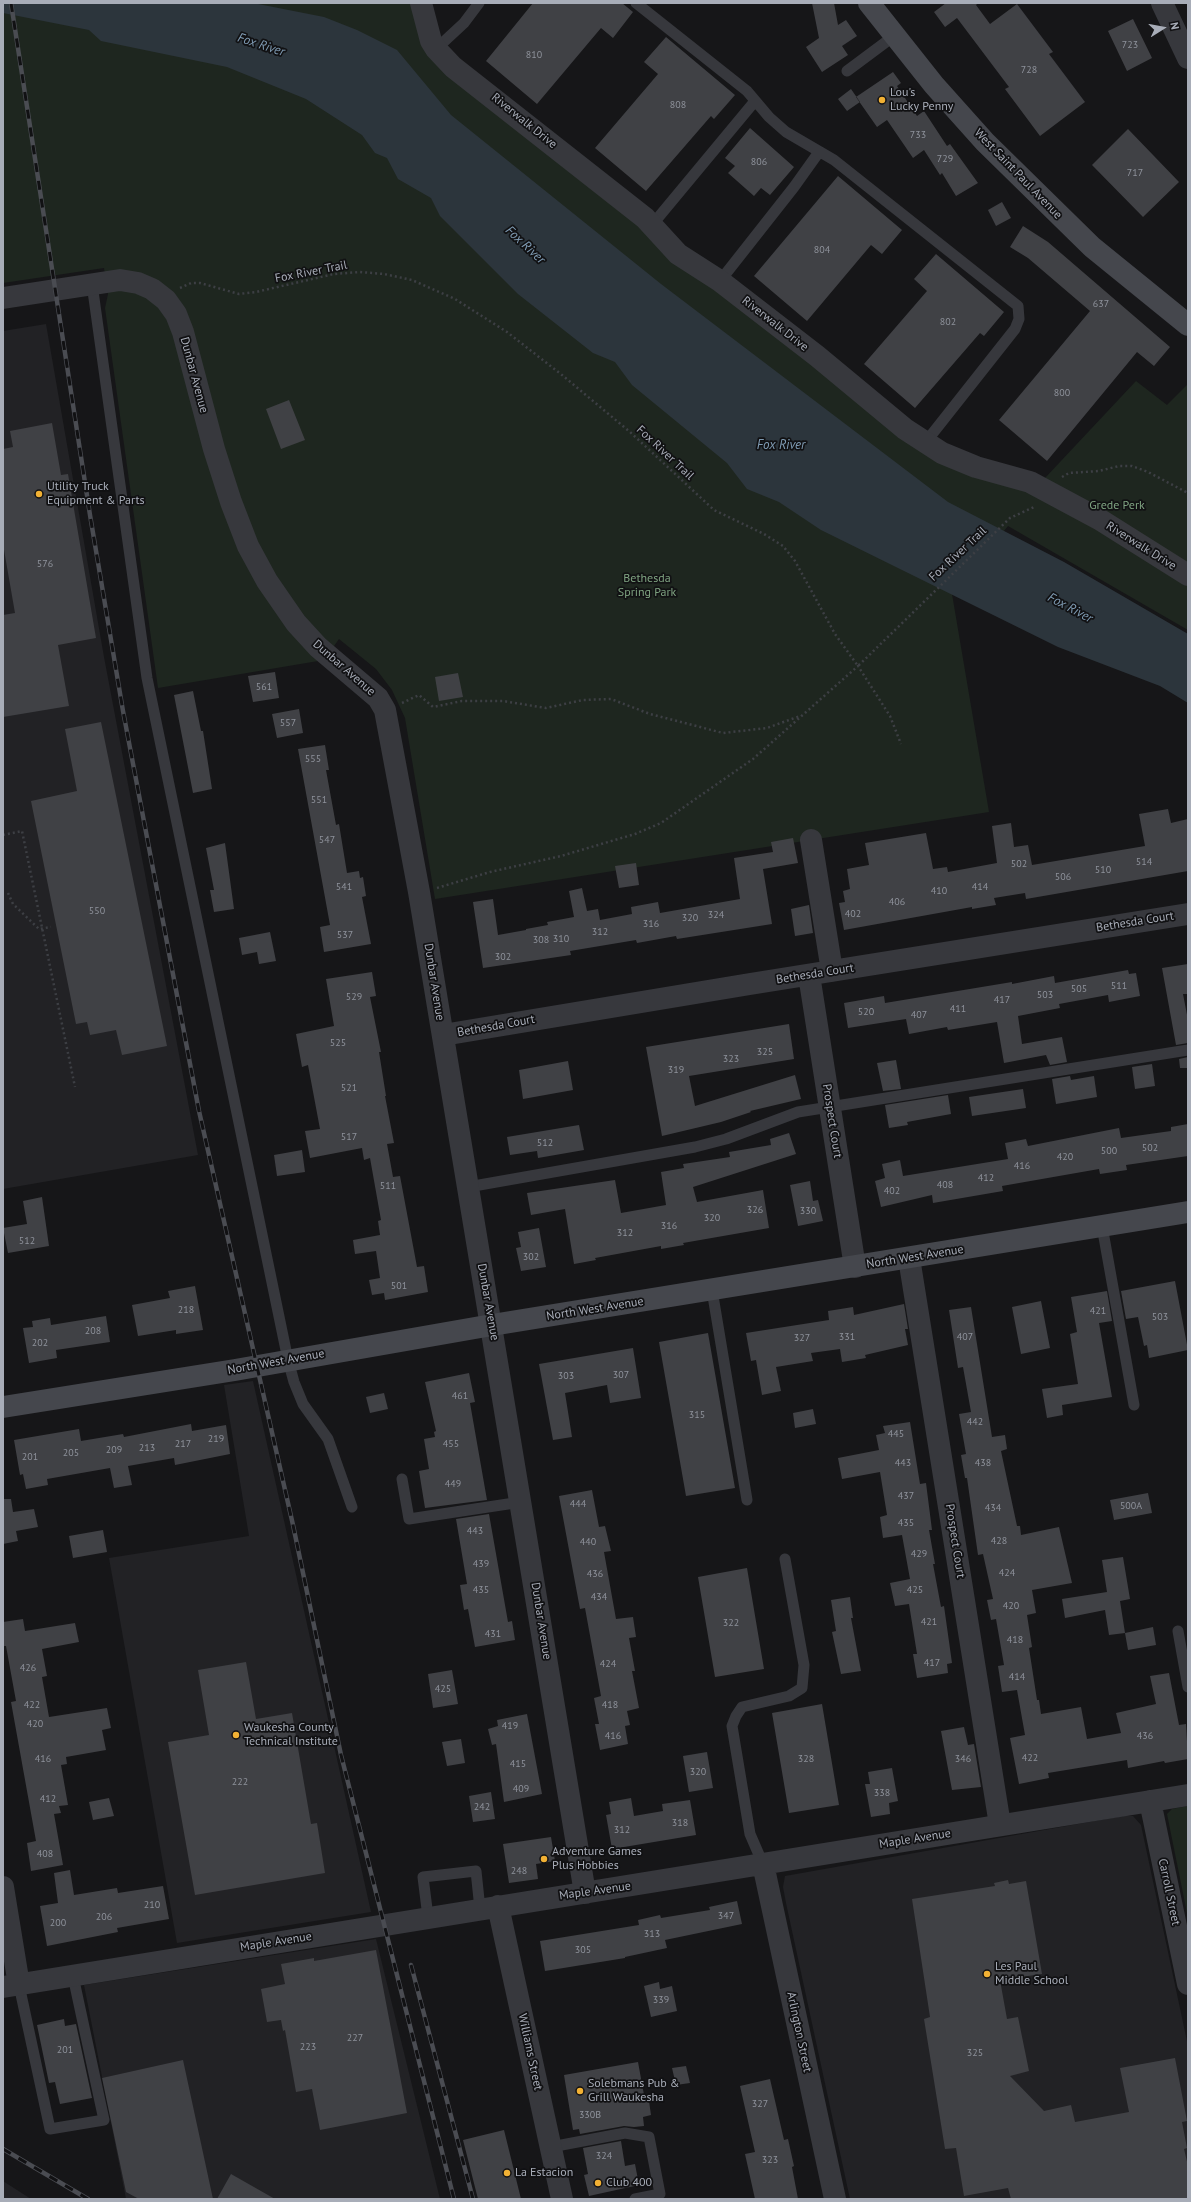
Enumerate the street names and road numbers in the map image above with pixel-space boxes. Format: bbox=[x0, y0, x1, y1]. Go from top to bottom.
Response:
street label: Riverwalk Drive bbox=[488, 90, 560, 152]
street label: West Saint Paul Avenue bbox=[971, 126, 1065, 222]
street label: Fox River Trail bbox=[274, 258, 348, 286]
street label: Riverwalk Drive bbox=[739, 294, 811, 354]
street label: Dunbar Avenue bbox=[177, 335, 211, 415]
street label: Fox River Trail bbox=[633, 423, 697, 483]
street label: Riverwalk Drive bbox=[1103, 519, 1179, 573]
street label: Fox River Trail bbox=[926, 524, 990, 584]
street label: Dunbar Avenue bbox=[310, 637, 378, 699]
street label: Bethesda Court bbox=[1095, 909, 1175, 935]
street label: Dunbar Avenue bbox=[421, 942, 447, 1022]
street label: Bethesda Court bbox=[775, 961, 855, 987]
street label: Bethesda Court bbox=[456, 1012, 536, 1040]
street label: Prospect Court bbox=[819, 1083, 845, 1159]
street label: North West Avenue bbox=[865, 1242, 965, 1272]
street label: Dunbar Avenue bbox=[474, 1262, 502, 1342]
street label: North West Avenue bbox=[545, 1294, 645, 1324]
street label: North West Avenue bbox=[226, 1346, 326, 1378]
street label: Prospect Court bbox=[942, 1503, 968, 1579]
street label: Dunbar Avenue bbox=[528, 1581, 554, 1661]
street label: Maple Avenue bbox=[878, 1826, 952, 1852]
street label: Carroll Street bbox=[1155, 1857, 1183, 1927]
street label: Maple Avenue bbox=[558, 1879, 632, 1903]
street label: Maple Avenue bbox=[239, 1929, 313, 1955]
street label: Arlington Street bbox=[783, 1991, 815, 2073]
street label: Williams Street bbox=[515, 2012, 545, 2092]

